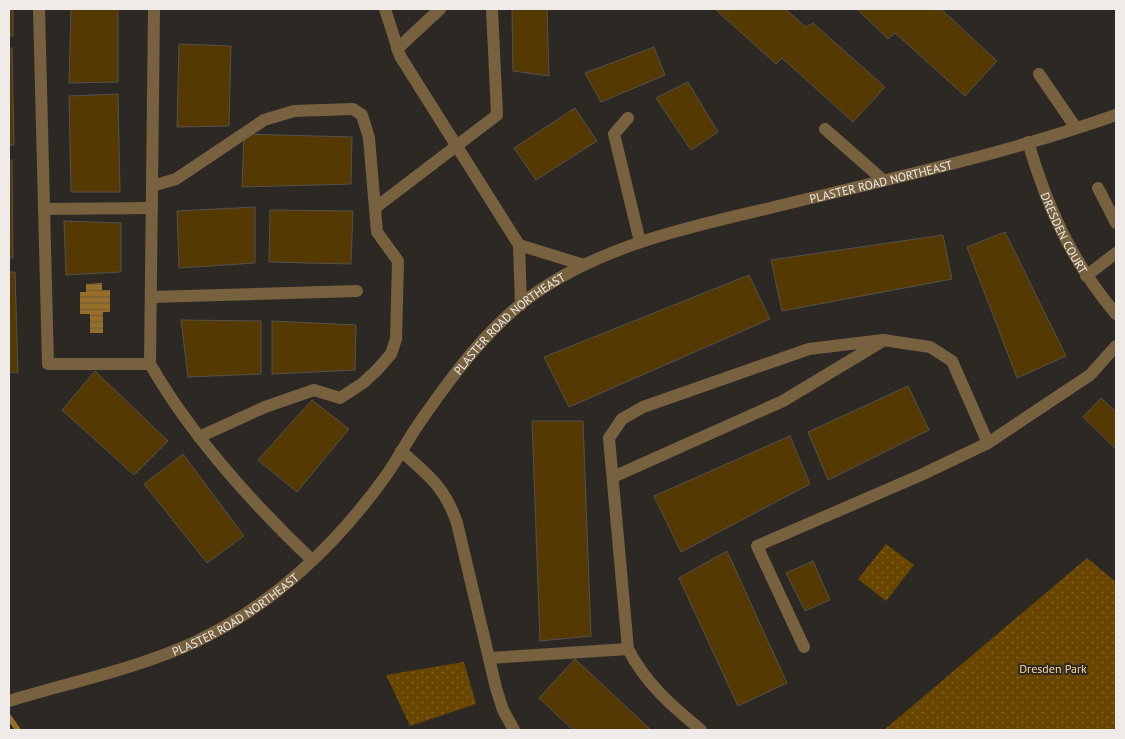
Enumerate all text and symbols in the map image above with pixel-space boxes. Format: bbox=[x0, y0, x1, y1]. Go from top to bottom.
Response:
street label: PLASTER ROAD NORTHEAST bbox=[808, 156, 954, 206]
street label: DRESDEN COURT bbox=[1038, 190, 1091, 276]
street label: PLASTER ROAD NORTHEAST bbox=[450, 269, 568, 377]
street label: PLASTER ROAD NORTHEAST bbox=[170, 569, 302, 659]
park label: Dresden Park bbox=[1019, 661, 1087, 676]

